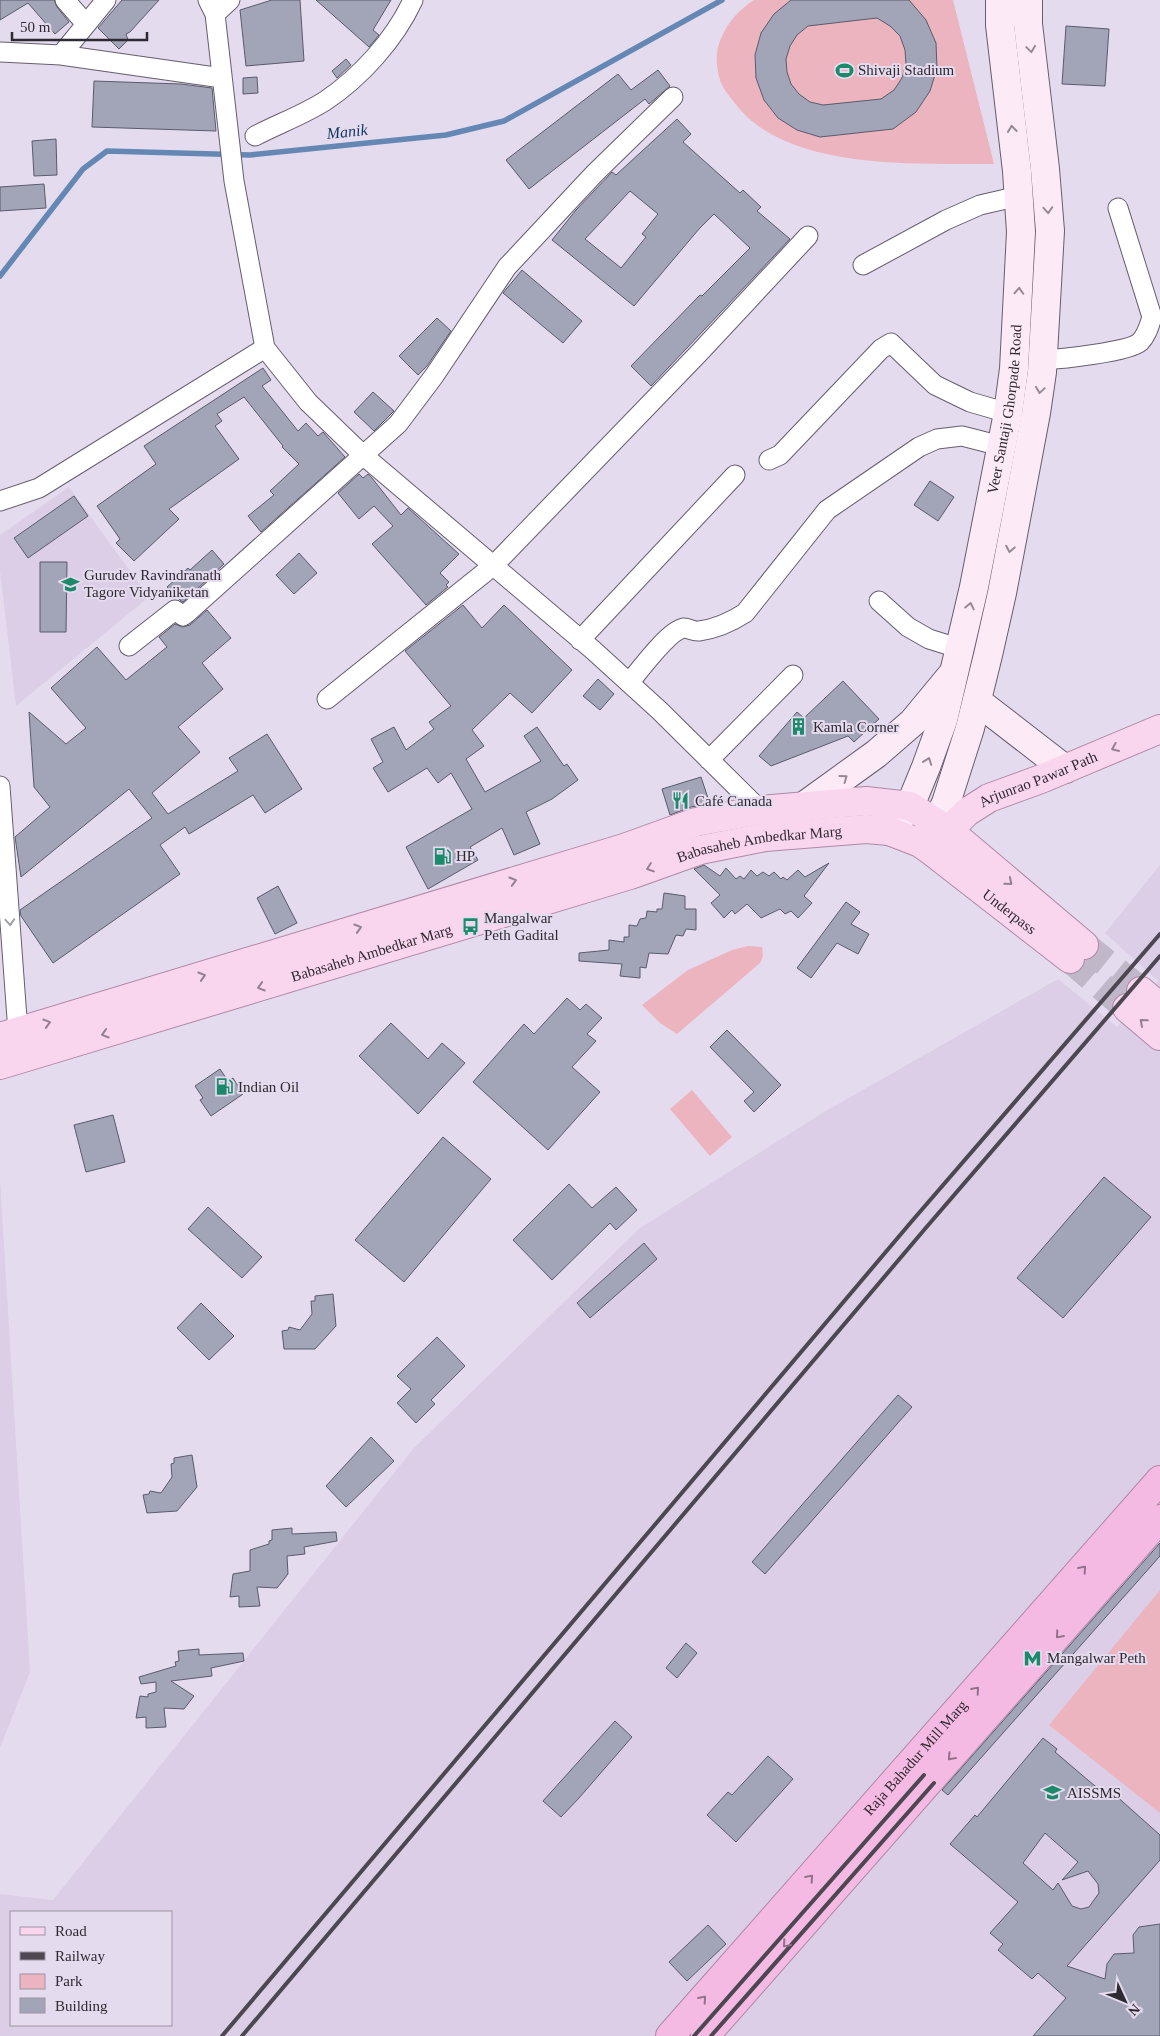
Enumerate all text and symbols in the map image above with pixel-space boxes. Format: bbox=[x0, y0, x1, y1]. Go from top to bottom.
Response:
scale bar bbox=[12, 10, 148, 42]
text: 50 m bbox=[20, 19, 51, 35]
one-way arrow bbox=[1025, 45, 1036, 53]
sports icon: Shivaji Stadium bbox=[834, 60, 854, 80]
place label: Shivaji Stadium bbox=[858, 62, 955, 78]
water label: Manik bbox=[325, 121, 369, 142]
one-way arrow bbox=[1007, 124, 1018, 132]
one-way arrow bbox=[1043, 206, 1054, 214]
one-way arrow bbox=[1013, 286, 1024, 294]
street label: Veer Santaji Ghorpade Road bbox=[984, 324, 1024, 495]
one-way arrow bbox=[1035, 386, 1046, 394]
one-way arrow bbox=[1005, 545, 1016, 554]
place label: Gurudev Ravindranath Tagore Vidyaniketan bbox=[84, 567, 222, 600]
school or university icon: Gurudev Ravindranath Tagore Vidyaniketan bbox=[60, 574, 80, 594]
one-way arrow bbox=[964, 602, 975, 611]
building icon: Kamla Corner bbox=[789, 717, 809, 737]
place label: Kamla Corner bbox=[813, 719, 898, 735]
one-way arrow bbox=[1111, 741, 1120, 752]
street label: Arjunrao Pawar Path bbox=[976, 748, 1100, 810]
one-way arrow bbox=[922, 757, 932, 766]
one-way arrow bbox=[838, 775, 848, 784]
restaurant icon: Café Canada bbox=[671, 791, 691, 811]
place label: Café Canada bbox=[695, 793, 772, 809]
street label: Babasaheb Ambedkar Marg bbox=[675, 823, 843, 866]
fuel station icon: HP bbox=[432, 846, 452, 866]
place label: HP bbox=[456, 848, 475, 864]
one-way arrow bbox=[647, 862, 655, 872]
one-way arrow bbox=[509, 877, 517, 887]
one-way arrow bbox=[1003, 877, 1012, 885]
street label: Underpass bbox=[979, 886, 1039, 938]
place label: Mangalwar Peth Gadital bbox=[484, 910, 559, 943]
bus stop icon: Mangalwar Peth Gadital bbox=[460, 917, 480, 937]
one-way arrow bbox=[4, 918, 15, 926]
street label: Babasaheb Ambedkar Marg bbox=[289, 921, 454, 985]
one-way arrow bbox=[353, 924, 361, 934]
one-way arrow bbox=[198, 971, 206, 981]
one-way arrow bbox=[257, 981, 265, 991]
one-way arrow bbox=[42, 1018, 50, 1028]
one-way arrow bbox=[1140, 1019, 1149, 1028]
one-way arrow bbox=[101, 1028, 110, 1038]
fuel station icon: Indian Oil bbox=[214, 1077, 234, 1097]
place label: Indian Oil bbox=[238, 1079, 299, 1095]
one-way arrow bbox=[1078, 1565, 1087, 1574]
one-way arrow bbox=[1056, 1630, 1065, 1639]
metro station icon: Mangalwar Peth bbox=[1023, 1648, 1043, 1668]
place label: Mangalwar Peth bbox=[1047, 1650, 1146, 1666]
one-way arrow bbox=[970, 1687, 979, 1696]
street label: Raja Bahadur Mill Marg bbox=[860, 1697, 970, 1818]
one-way arrow bbox=[948, 1751, 957, 1760]
school or university icon: AISSMS bbox=[1043, 1783, 1063, 1803]
place label: AISSMS bbox=[1067, 1785, 1121, 1801]
one-way arrow bbox=[805, 1874, 814, 1883]
legend bbox=[10, 1911, 172, 2026]
text: Road bbox=[55, 1923, 87, 1939]
one-way arrow bbox=[782, 1939, 791, 1948]
text: Railway bbox=[55, 1948, 105, 1964]
text: Park bbox=[55, 1973, 83, 1989]
north arrow bbox=[1100, 1976, 1150, 2026]
one-way arrow bbox=[697, 1996, 706, 2005]
text: Building bbox=[55, 1998, 108, 2014]
text: N bbox=[1125, 2001, 1143, 2019]

